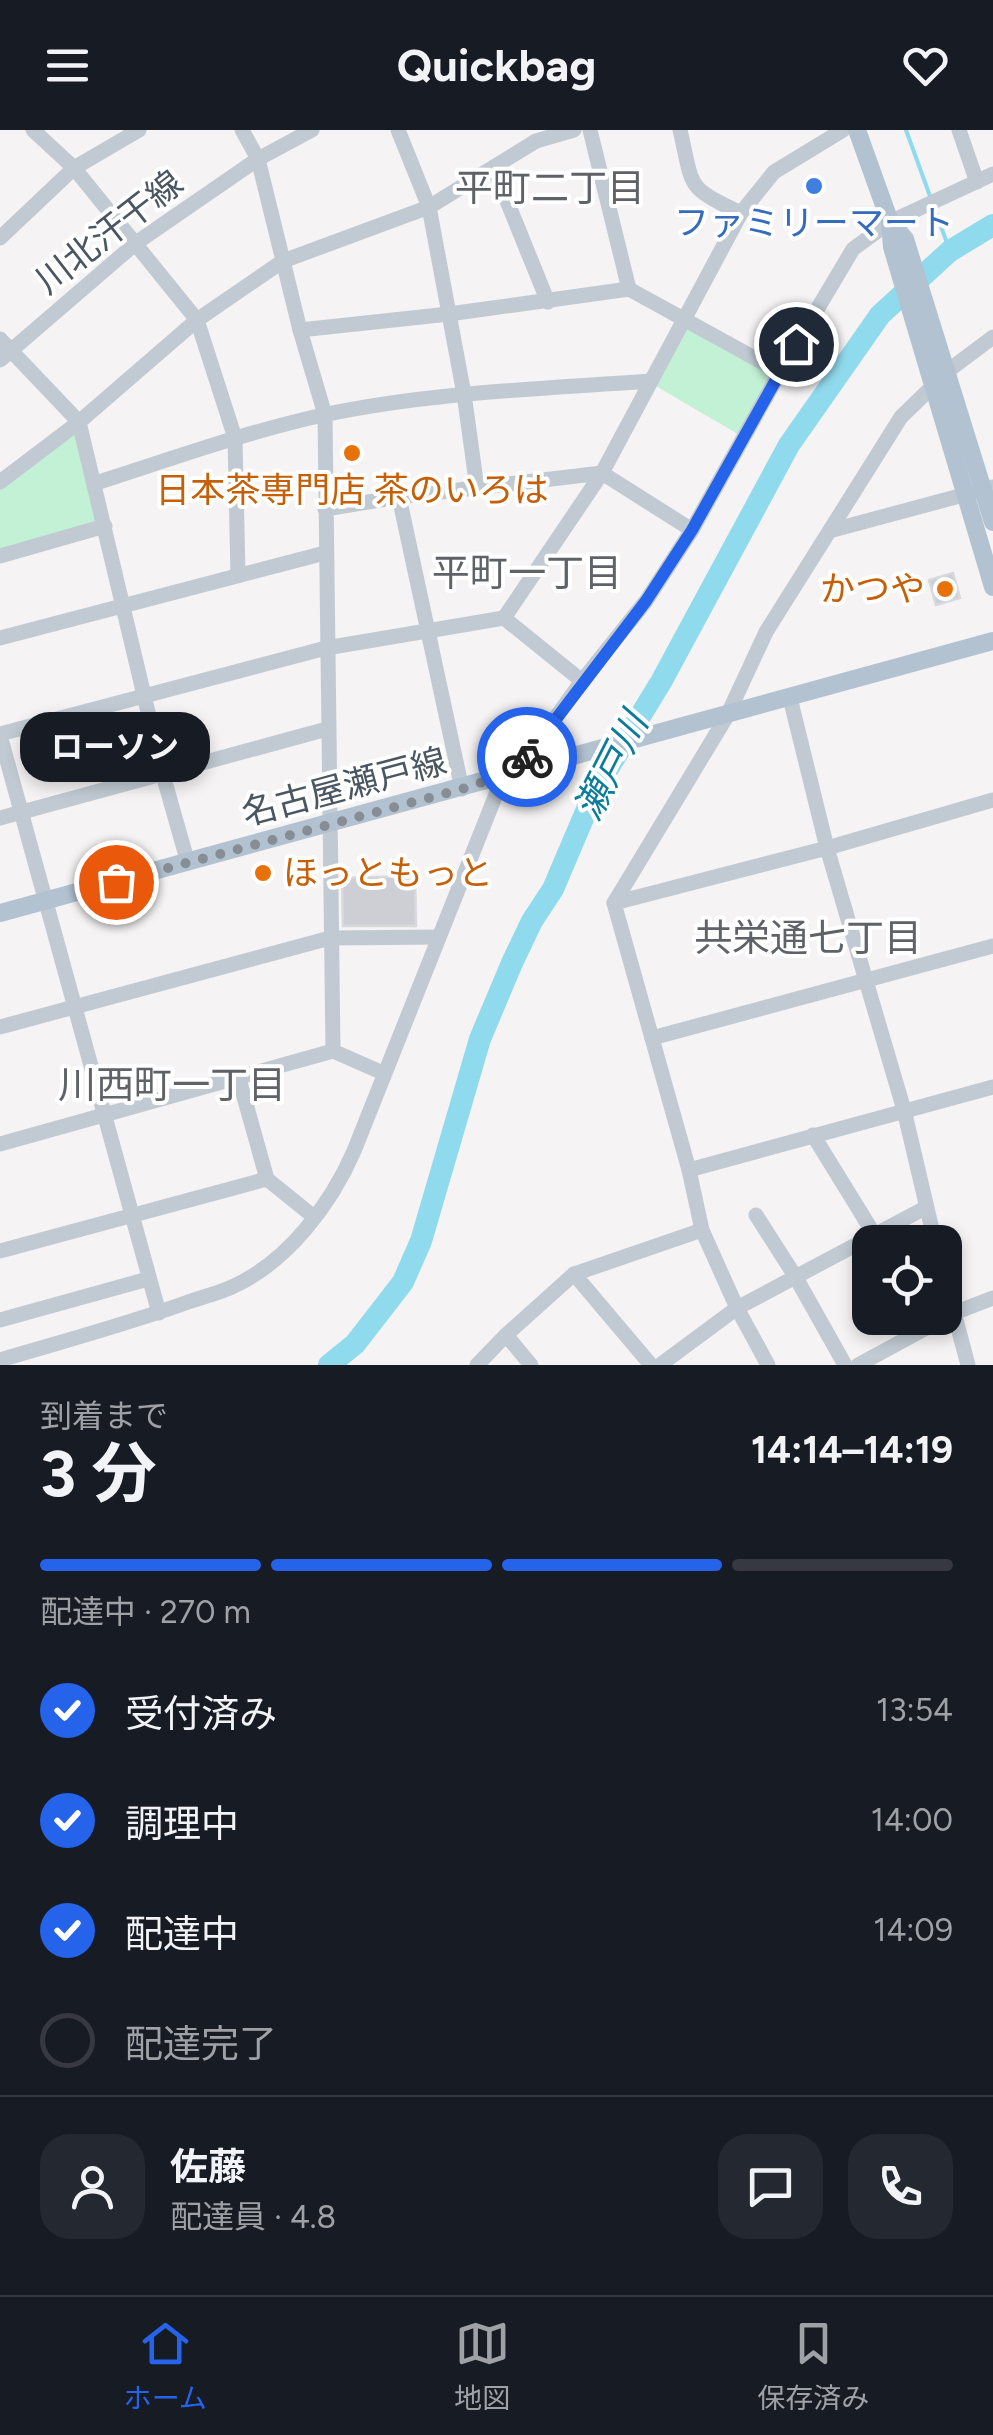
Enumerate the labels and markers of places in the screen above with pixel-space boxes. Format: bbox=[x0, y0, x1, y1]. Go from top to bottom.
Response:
marker: ファミリーマート bbox=[803, 175, 825, 197]
place label: ファミリーマート bbox=[674, 202, 954, 244]
pin bbox=[754, 302, 839, 387]
marker: 日本茶専門店 茶のいろは bbox=[341, 442, 363, 464]
place label: 日本茶専門店 茶のいろは bbox=[155, 469, 549, 511]
place label: かつや bbox=[820, 568, 925, 610]
marker: かつや bbox=[934, 578, 956, 600]
callout: ローソン bbox=[21, 712, 211, 782]
pin bbox=[74, 840, 159, 925]
place label: ほっともっと bbox=[283, 852, 493, 894]
marker: ほっともっと bbox=[252, 862, 274, 884]

